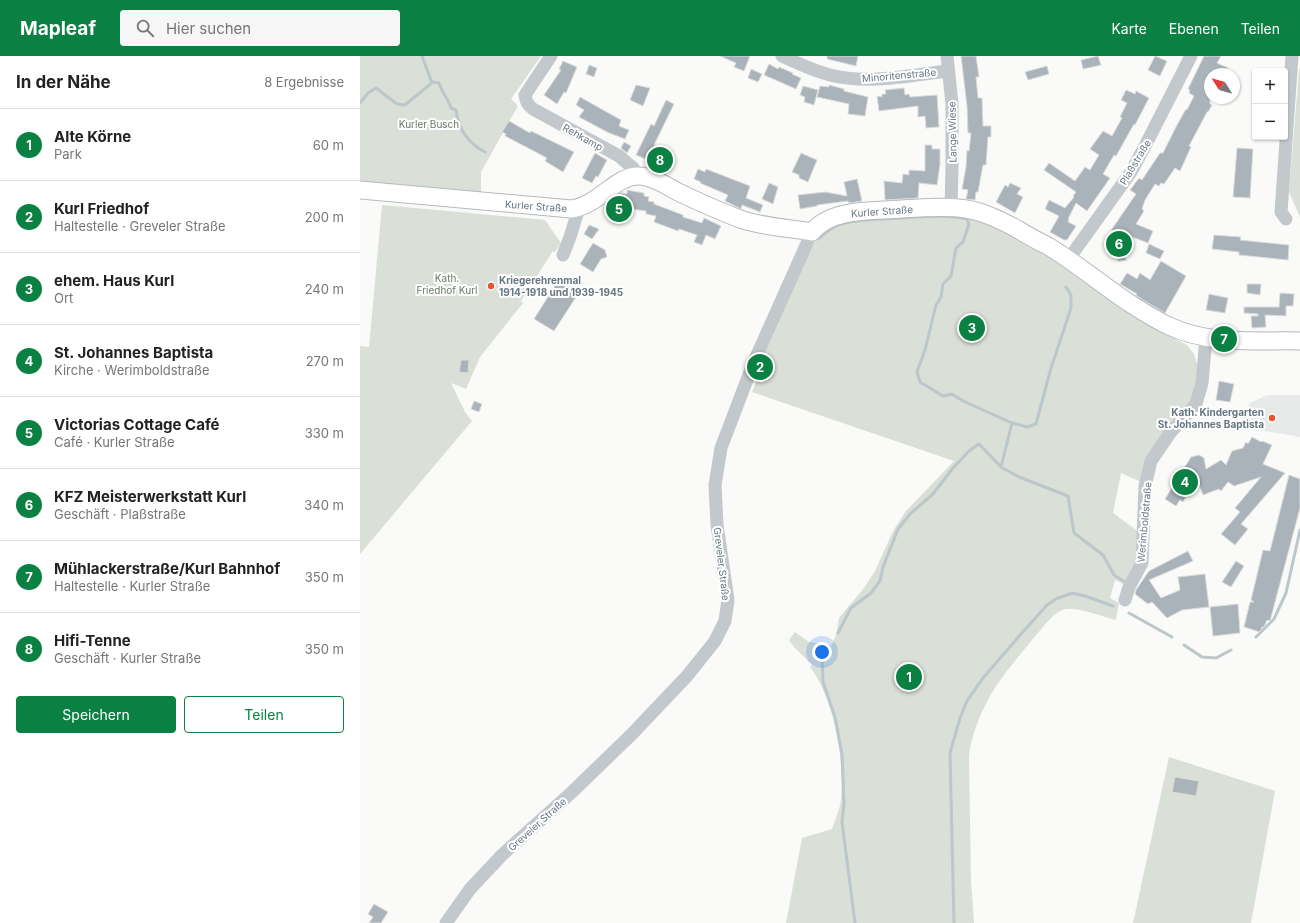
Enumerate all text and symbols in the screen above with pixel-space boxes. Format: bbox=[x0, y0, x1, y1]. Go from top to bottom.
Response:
search box bbox=[120, 10, 400, 46]
text: Mapleaf bbox=[20, 17, 96, 40]
icon: search bbox=[134, 17, 156, 39]
text: Hier suchen bbox=[166, 19, 251, 38]
text: Karte bbox=[1111, 20, 1147, 37]
text: Ebenen bbox=[1169, 20, 1219, 37]
text: Teilen bbox=[1241, 20, 1280, 37]
street label: Minoritenstraße bbox=[861, 66, 937, 84]
north arrow bbox=[1204, 68, 1240, 104]
map controls bbox=[1252, 68, 1288, 140]
button: + bbox=[1252, 68, 1288, 104]
text: In der Nähe bbox=[16, 72, 111, 92]
text: 8 Ergebnisse bbox=[264, 74, 344, 90]
street label: Lange Wiese bbox=[945, 101, 959, 163]
button: − bbox=[1252, 104, 1288, 140]
park label: Kurler Busch bbox=[399, 118, 459, 130]
street label: Rehkamp bbox=[561, 121, 605, 153]
text: Alte Körne bbox=[54, 127, 131, 146]
text: 1 bbox=[26, 137, 32, 153]
text: 60 m bbox=[313, 137, 344, 153]
street label: Plaßstraße bbox=[1117, 137, 1153, 187]
pin: 8 bbox=[647, 145, 673, 175]
text: Park bbox=[54, 146, 82, 162]
pin: 5 bbox=[606, 194, 632, 224]
street label: Kurler Straße bbox=[505, 198, 568, 214]
text: Kurl Friedhof bbox=[54, 199, 149, 218]
street label: Kurler Straße bbox=[851, 203, 914, 219]
text: 2 bbox=[25, 209, 33, 225]
text: 200 m bbox=[305, 209, 344, 225]
text: Haltestelle · Greveler Straße bbox=[54, 218, 226, 234]
pin: 6 bbox=[1106, 229, 1132, 259]
text: ehem. Haus Kurl bbox=[54, 271, 174, 290]
park label: Kath. Friedhof Kurl bbox=[417, 272, 477, 296]
place label: Kriegerehrenmal 1914-1918 und 1939-1945 bbox=[499, 274, 623, 298]
text: 3 bbox=[25, 281, 33, 297]
text: 240 m bbox=[305, 281, 344, 297]
marker: Kriegerehrenmal 1914-1918 und 1939-1945 bbox=[486, 281, 496, 291]
text: Ort bbox=[54, 290, 73, 306]
pin: 3 bbox=[959, 313, 985, 343]
pin: 7 bbox=[1211, 324, 1237, 354]
text: St. Johannes Baptista bbox=[54, 343, 213, 362]
pin: 2 bbox=[747, 352, 773, 382]
text: 4 bbox=[25, 353, 33, 369]
text: 270 m bbox=[306, 353, 344, 369]
text: Kirche · Werimboldstraße bbox=[54, 362, 210, 378]
place label: Kath. Kindergarten St. Johannes Baptista bbox=[1158, 406, 1264, 430]
marker: Kath. Kindergarten St. Johannes Baptista bbox=[1267, 413, 1277, 423]
text: Victorias Cottage Café bbox=[54, 415, 219, 434]
text: 5 bbox=[25, 425, 33, 441]
text: 330 m bbox=[305, 425, 344, 441]
text: Café · Kurler Straße bbox=[54, 434, 175, 450]
pin: 4 bbox=[1172, 467, 1198, 497]
street label: Werimboldstraße bbox=[1134, 481, 1154, 563]
text: KFZ Meisterwerkstatt Kurl bbox=[54, 487, 246, 506]
text: 6 bbox=[25, 497, 33, 513]
text: 340 m bbox=[304, 497, 344, 513]
text: Geschäft · Plaßstraße bbox=[54, 506, 186, 522]
street label: Greveler Straße bbox=[712, 527, 732, 602]
text: Mühlackerstraße/Kurl Bahnhof bbox=[54, 559, 280, 578]
text: 7 bbox=[25, 569, 33, 585]
text: 350 m bbox=[305, 569, 344, 585]
text: Haltestelle · Kurler Straße bbox=[54, 578, 210, 594]
text: Hifi-Tenne bbox=[54, 631, 131, 650]
text: 8 bbox=[25, 641, 33, 657]
text: 350 m bbox=[305, 641, 344, 657]
your location bbox=[812, 642, 832, 662]
text: Geschäft · Kurler Straße bbox=[54, 650, 201, 666]
pin: 1 bbox=[896, 662, 922, 692]
button: Speichern bbox=[16, 696, 176, 733]
button: Teilen bbox=[184, 696, 344, 733]
street label: Greveler Straße bbox=[506, 795, 569, 853]

